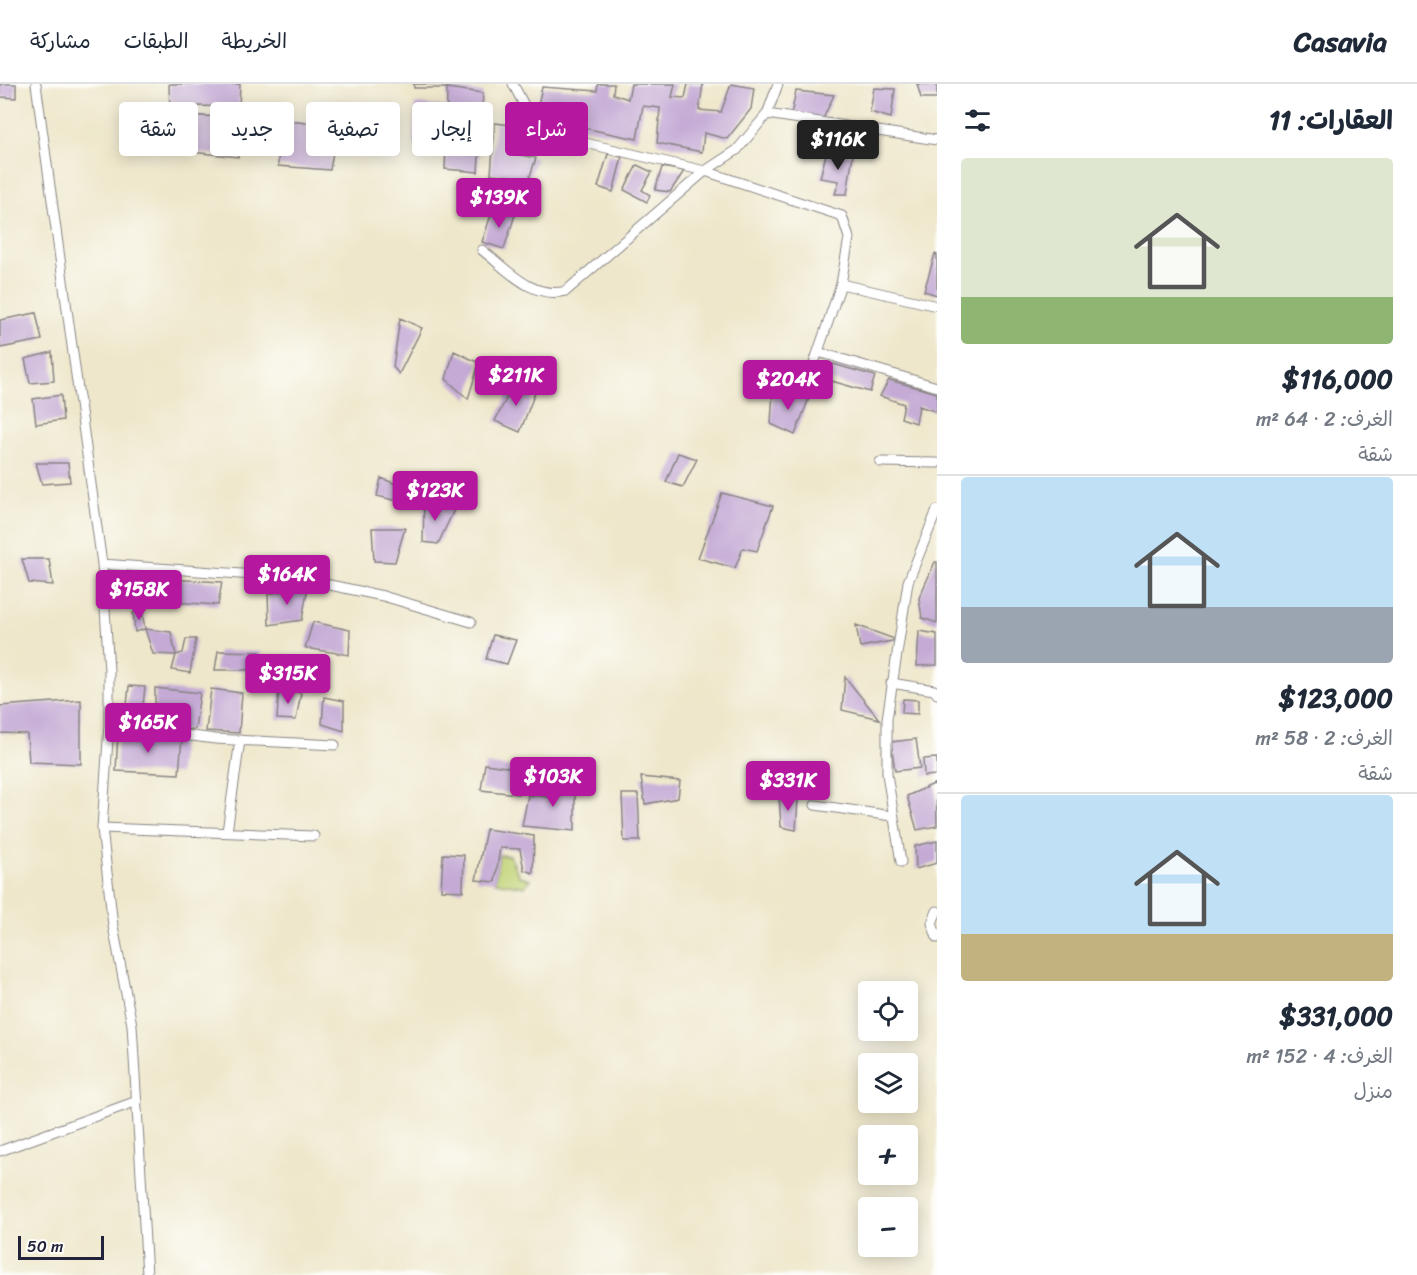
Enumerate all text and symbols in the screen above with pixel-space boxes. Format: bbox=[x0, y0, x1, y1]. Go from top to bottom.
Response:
text: Casavia bbox=[1294, 17, 1387, 66]
text: مشاركة bbox=[30, 22, 91, 60]
text: الطبقات bbox=[124, 22, 189, 60]
text: الخريطة bbox=[222, 22, 287, 60]
text: العقارات: 11 bbox=[1269, 97, 1393, 143]
chip: شقة bbox=[119, 102, 198, 156]
chip: جديد bbox=[210, 102, 294, 156]
chip: تصفية bbox=[306, 102, 400, 156]
chip: إيجار bbox=[412, 102, 493, 156]
chip: شراء bbox=[505, 102, 588, 156]
icon: filters bbox=[961, 104, 994, 137]
pin: $116K bbox=[796, 120, 880, 171]
text: $116K bbox=[811, 122, 865, 157]
pin: $139K bbox=[457, 178, 541, 229]
text: $139K bbox=[470, 180, 528, 215]
icon: home bbox=[1123, 197, 1231, 305]
pin: $211K bbox=[474, 356, 558, 407]
text: $116,000 bbox=[1282, 356, 1393, 402]
text: $211K bbox=[489, 358, 543, 393]
pin: $204K bbox=[746, 360, 830, 411]
text: $204K bbox=[757, 362, 819, 397]
text: الغرف: 2 · 64 m² bbox=[1256, 402, 1393, 437]
text: شقة bbox=[1358, 437, 1393, 472]
pin: $123K bbox=[393, 471, 477, 522]
text: $123K bbox=[407, 473, 463, 508]
icon: home bbox=[1123, 516, 1231, 624]
pin: $164K bbox=[245, 555, 329, 606]
text: $164K bbox=[258, 557, 316, 592]
pin: $158K bbox=[97, 570, 181, 621]
text: $158K bbox=[110, 572, 168, 607]
pin: $315K bbox=[246, 654, 330, 705]
text: $315K bbox=[259, 656, 317, 691]
text: $123,000 bbox=[1279, 675, 1393, 721]
pin: $165K bbox=[106, 703, 190, 754]
text: $165K bbox=[119, 705, 177, 740]
text: الغرف: 2 · 58 m² bbox=[1256, 721, 1393, 756]
text: شقة bbox=[1358, 756, 1393, 791]
pin: $103K bbox=[511, 757, 595, 808]
text: $103K bbox=[524, 759, 582, 794]
pin: $331K bbox=[746, 761, 830, 812]
text: $331K bbox=[760, 763, 816, 798]
icon: home bbox=[1123, 834, 1231, 942]
map controls bbox=[858, 981, 918, 1257]
button: locate bbox=[858, 981, 918, 1041]
text: $331,000 bbox=[1280, 993, 1393, 1039]
text: الغرف: 4 · 152 m² bbox=[1247, 1039, 1393, 1074]
button: layers bbox=[858, 1053, 918, 1113]
text: منزل bbox=[1354, 1074, 1393, 1109]
button: + bbox=[858, 1125, 918, 1185]
button: − bbox=[858, 1197, 918, 1257]
text: 50 m bbox=[27, 1232, 63, 1261]
scale bar bbox=[18, 1233, 104, 1260]

